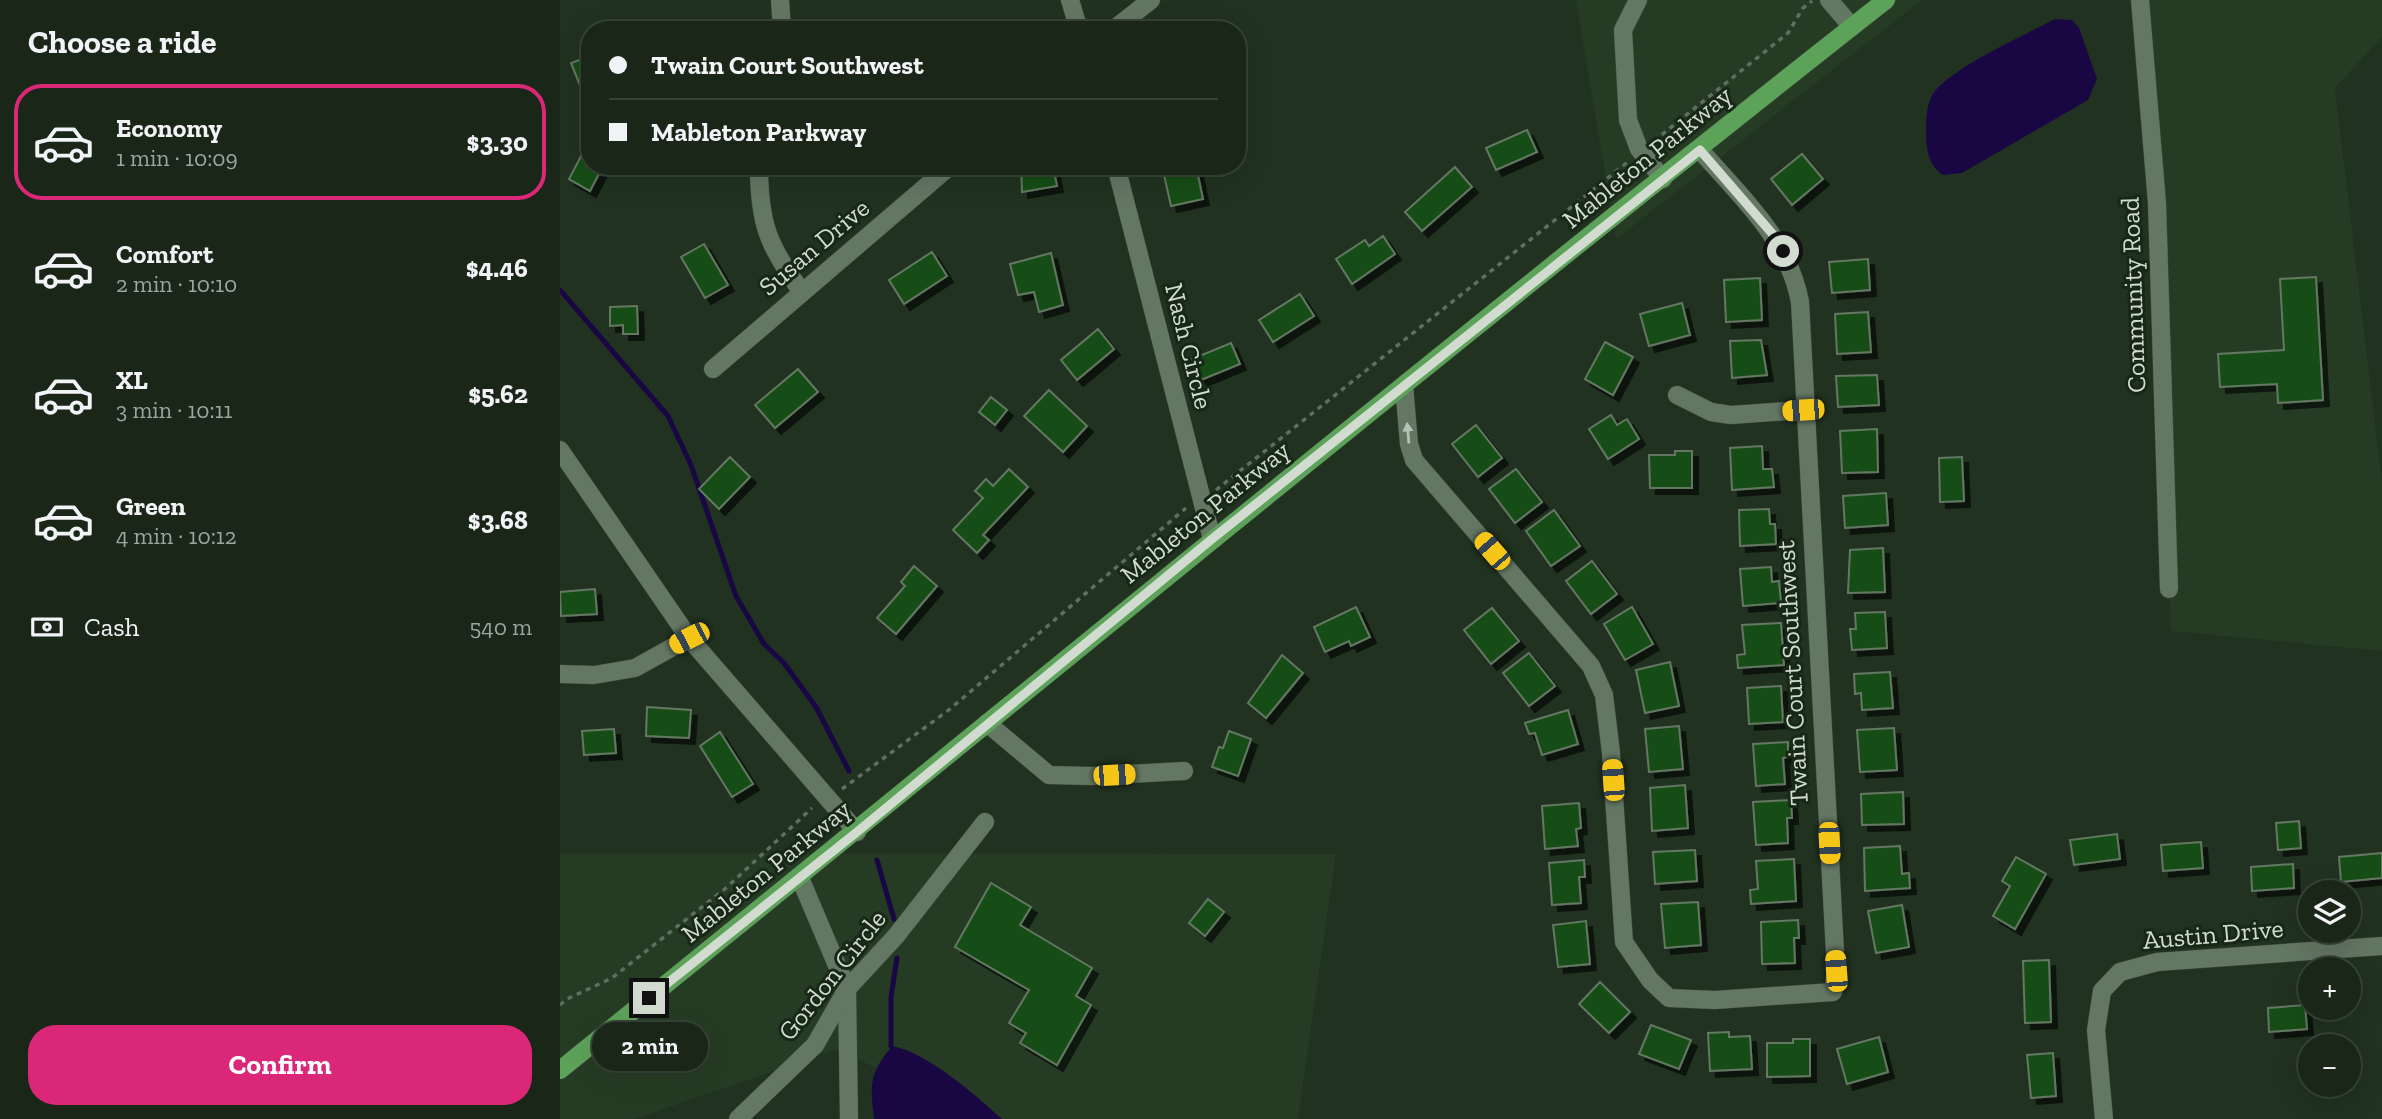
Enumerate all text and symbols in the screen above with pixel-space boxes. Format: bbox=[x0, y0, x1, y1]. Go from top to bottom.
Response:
text: Choose a ride bbox=[28, 23, 216, 61]
text: Twain Court Southwest bbox=[651, 49, 924, 81]
street label: Mableton Parkway bbox=[1556, 78, 1739, 235]
icon: car bbox=[32, 111, 95, 174]
text: Economy bbox=[116, 112, 222, 144]
text: Mableton Parkway bbox=[651, 116, 866, 148]
text: $3.30 bbox=[467, 126, 528, 158]
text: 1 min · 10:09 bbox=[116, 144, 238, 172]
street label: Susan Drive bbox=[752, 192, 876, 302]
street label: Community Road bbox=[2114, 197, 2152, 393]
route start bbox=[1767, 235, 1799, 267]
icon: car bbox=[32, 237, 95, 300]
text: Comfort bbox=[116, 238, 213, 270]
text: $4.46 bbox=[466, 252, 528, 284]
text: 2 min · 10:10 bbox=[116, 270, 237, 298]
street label: Nash Circle bbox=[1158, 280, 1220, 412]
icon: car bbox=[32, 363, 95, 426]
text: XL bbox=[116, 364, 148, 396]
text: $5.62 bbox=[468, 378, 528, 410]
text: 3 min · 10:11 bbox=[116, 396, 232, 424]
car bbox=[1782, 398, 1825, 422]
one-way arrow bbox=[1402, 421, 1413, 443]
street label: Mableton Parkway bbox=[1114, 433, 1297, 590]
icon: car bbox=[32, 489, 95, 552]
text: Green bbox=[116, 490, 186, 522]
text: $3.68 bbox=[468, 504, 528, 536]
text: 4 min · 10:12 bbox=[116, 522, 237, 550]
car bbox=[1471, 528, 1514, 574]
street label: Twain Court Southwest bbox=[1769, 539, 1815, 807]
icon: cash bbox=[28, 608, 66, 646]
text: Cash bbox=[84, 611, 139, 643]
text: 540 m bbox=[470, 613, 532, 641]
car bbox=[666, 619, 713, 657]
car bbox=[1602, 758, 1625, 802]
car bbox=[1093, 763, 1136, 787]
street label: Mableton Parkway bbox=[675, 792, 858, 949]
car bbox=[1818, 821, 1841, 865]
map controls bbox=[2298, 880, 2361, 1097]
button: layers bbox=[2298, 880, 2361, 943]
street label: Gordon Circle bbox=[771, 903, 893, 1047]
street label: Austin Drive bbox=[2141, 912, 2285, 956]
car bbox=[1825, 949, 1848, 993]
button: + bbox=[2298, 957, 2361, 1020]
route end bbox=[633, 982, 665, 1014]
callout: 2 min bbox=[591, 1023, 707, 1072]
button: Confirm bbox=[28, 1025, 532, 1105]
text: 2 min bbox=[621, 1032, 679, 1060]
button: − bbox=[2298, 1034, 2361, 1097]

